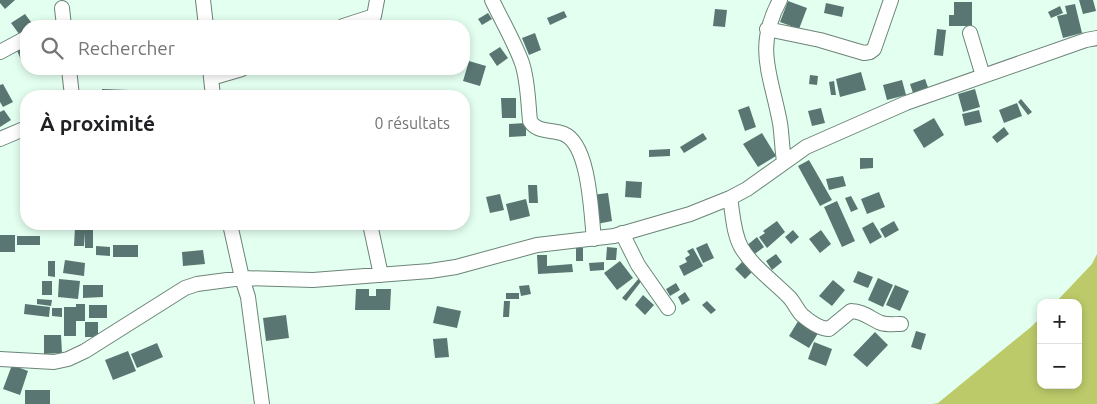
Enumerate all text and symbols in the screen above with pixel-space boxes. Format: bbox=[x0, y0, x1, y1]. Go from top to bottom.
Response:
search box bbox=[20, 20, 470, 75]
icon: search bbox=[38, 34, 66, 62]
text: Rechercher bbox=[78, 37, 175, 59]
text: À proximité bbox=[40, 111, 155, 135]
text: 0 résultats bbox=[374, 114, 450, 132]
map controls bbox=[1037, 299, 1082, 389]
button: + bbox=[1037, 299, 1082, 344]
button: − bbox=[1037, 344, 1082, 389]

